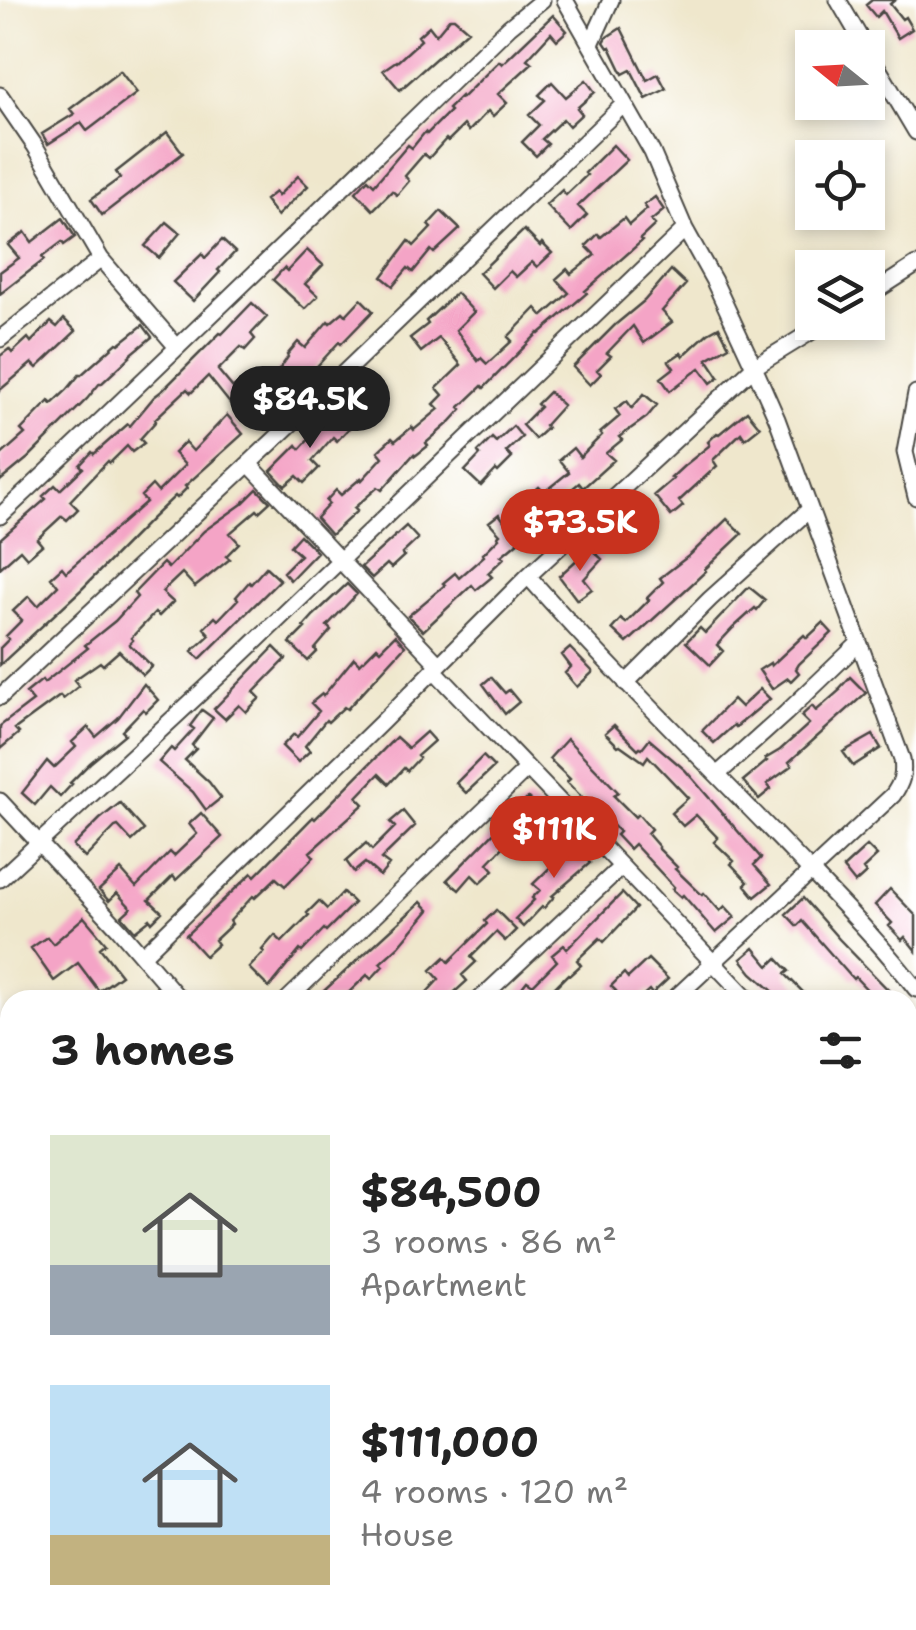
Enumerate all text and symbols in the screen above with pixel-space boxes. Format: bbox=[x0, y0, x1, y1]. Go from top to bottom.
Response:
north arrow bbox=[795, 30, 885, 120]
map controls bbox=[795, 30, 885, 340]
button: locate bbox=[795, 140, 885, 230]
button: layers bbox=[795, 250, 885, 340]
pin: $84.5K bbox=[229, 366, 391, 451]
text: $84.5K bbox=[252, 377, 368, 420]
pin: $73.5K bbox=[499, 489, 661, 574]
text: $73.5K bbox=[522, 500, 638, 543]
pin: $111K bbox=[484, 796, 624, 881]
text: $111K bbox=[512, 807, 596, 850]
text: 3 homes bbox=[50, 1022, 235, 1078]
icon: filters bbox=[813, 1023, 868, 1078]
text: $84,500 bbox=[360, 1164, 542, 1220]
icon: home bbox=[130, 1175, 250, 1295]
text: 3 rooms · 86 m² bbox=[360, 1220, 617, 1263]
text: Apartment bbox=[360, 1263, 527, 1306]
text: $111,000 bbox=[360, 1414, 539, 1470]
icon: home bbox=[130, 1425, 250, 1545]
text: 4 rooms · 120 m² bbox=[360, 1470, 628, 1513]
text: House bbox=[360, 1513, 454, 1556]

